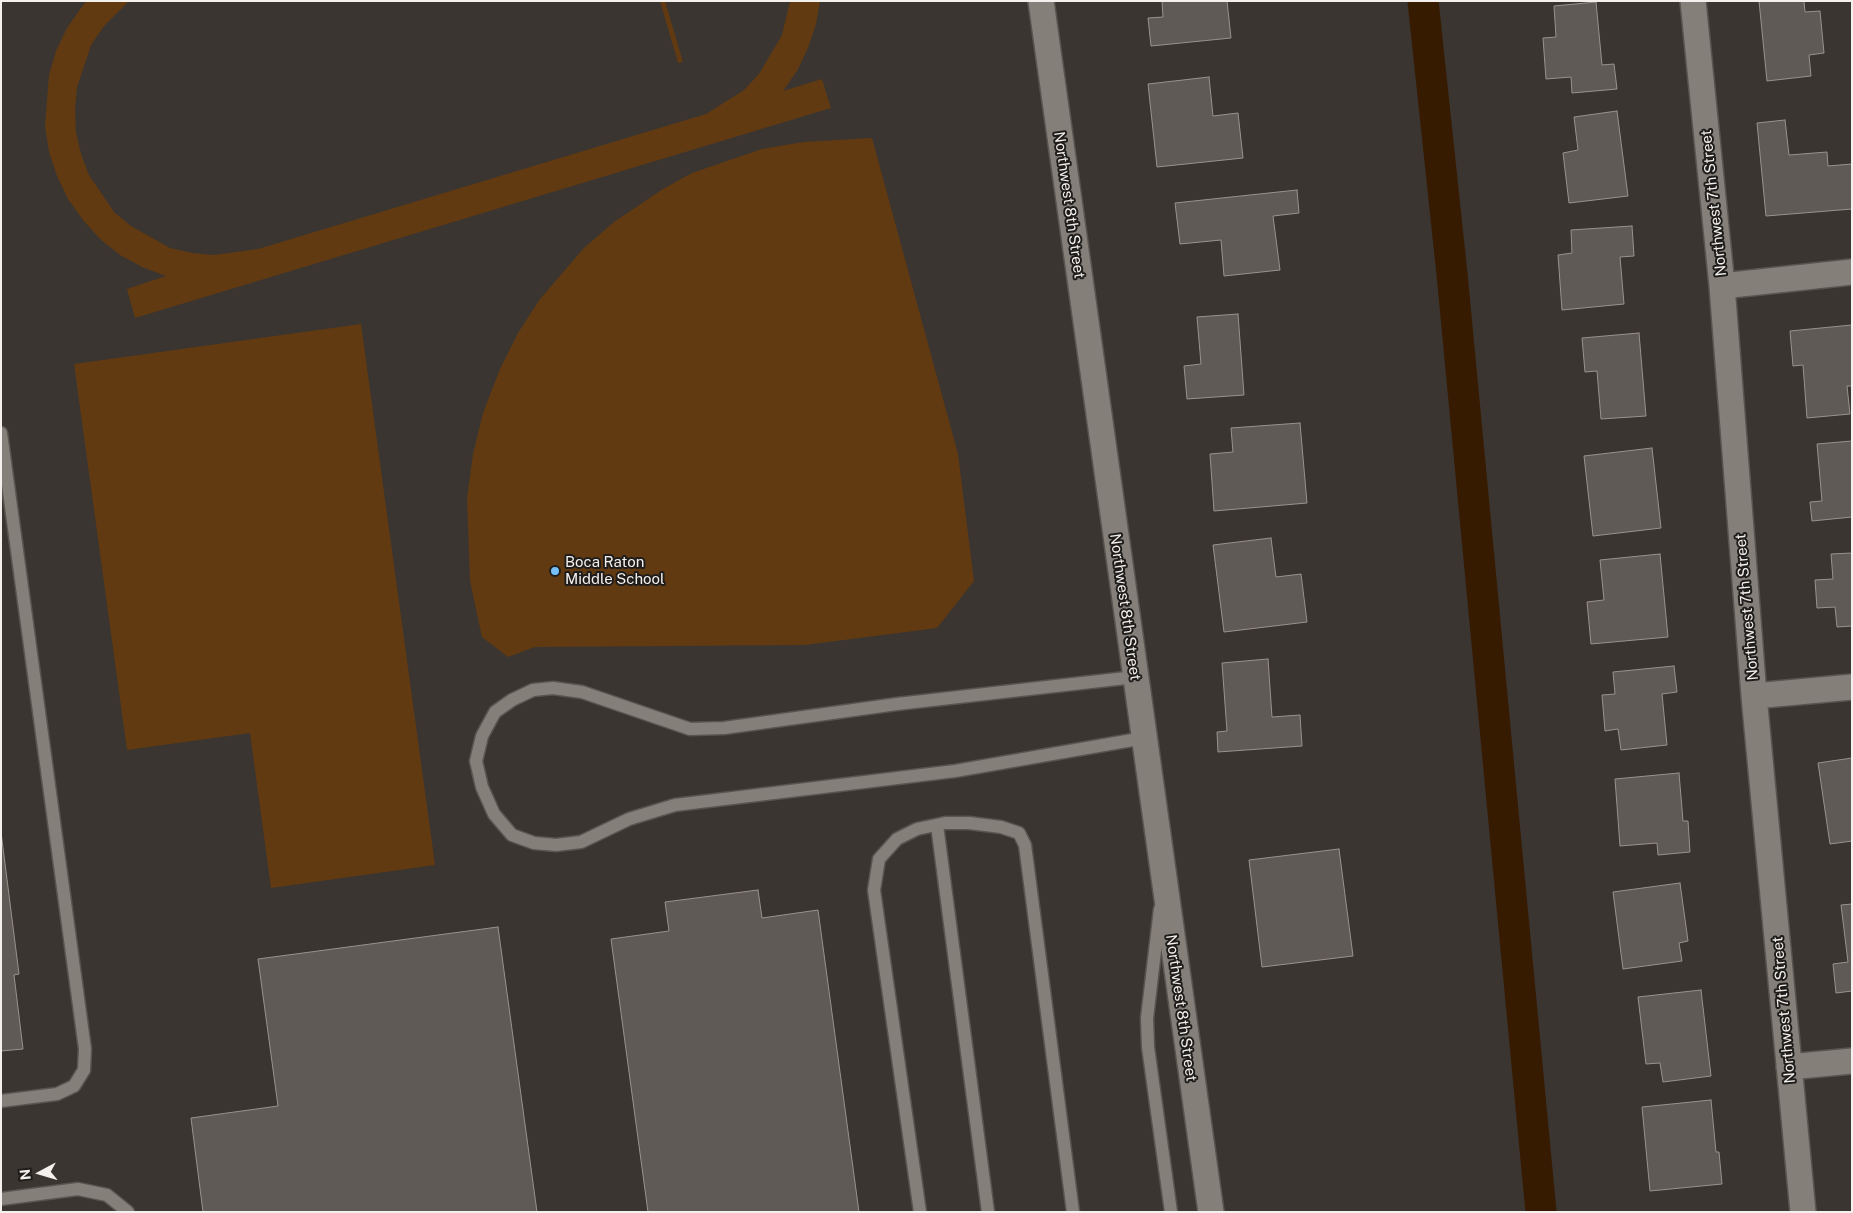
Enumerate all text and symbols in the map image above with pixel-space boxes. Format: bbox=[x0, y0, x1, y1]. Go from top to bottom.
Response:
street label: Northwest 7th Street bbox=[1697, 129, 1731, 277]
street label: Northwest 8th Street bbox=[1050, 130, 1088, 280]
street label: Northwest 8th Street bbox=[1106, 532, 1144, 682]
street label: Northwest 7th Street bbox=[1732, 533, 1762, 681]
place label: Boca Raton Middle School bbox=[565, 553, 665, 588]
marker: Boca Raton Middle School bbox=[549, 565, 561, 577]
street label: Northwest 8th Street bbox=[1162, 933, 1200, 1083]
street label: Northwest 7th Street bbox=[1769, 936, 1799, 1084]
north arrow bbox=[15, 1148, 65, 1198]
text: N bbox=[17, 1168, 34, 1181]

